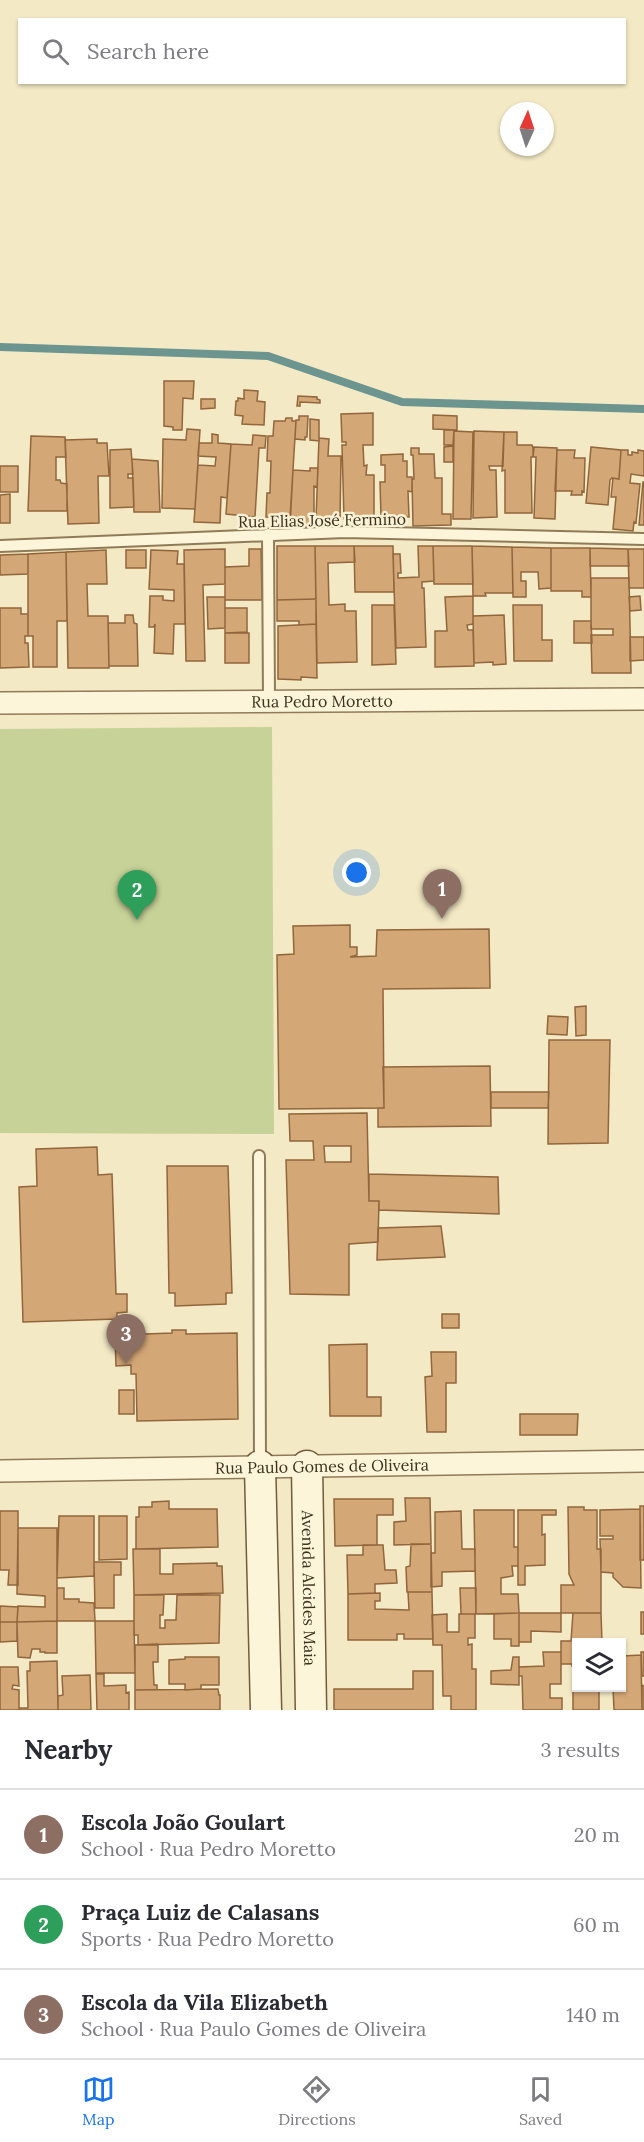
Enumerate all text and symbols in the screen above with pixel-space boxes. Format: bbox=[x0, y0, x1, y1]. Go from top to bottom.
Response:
search box bbox=[18, 18, 626, 84]
icon: search bbox=[39, 35, 72, 68]
text: Search here bbox=[87, 37, 209, 65]
north arrow bbox=[500, 102, 554, 156]
street label: Rua Elias José Fermino bbox=[238, 509, 406, 531]
street label: Rua Pedro Moretto bbox=[251, 691, 393, 711]
your location bbox=[342, 858, 371, 887]
pin: 2 bbox=[118, 870, 156, 920]
pin: 1 bbox=[422, 870, 462, 919]
pin: 3 bbox=[106, 1314, 146, 1364]
street label: Rua Paulo Gomes de Oliveira bbox=[215, 1454, 429, 1478]
street label: Avenida Alcides Maia bbox=[298, 1509, 320, 1666]
map controls bbox=[572, 1638, 626, 1692]
button: layers bbox=[572, 1638, 626, 1692]
text: Nearby bbox=[24, 1733, 112, 1766]
text: 3 results bbox=[541, 1737, 620, 1762]
text: Escola João Goulart bbox=[81, 1808, 285, 1836]
text: 1 bbox=[39, 1822, 48, 1847]
text: 20 m bbox=[574, 1822, 620, 1847]
text: School · Rua Pedro Moretto bbox=[81, 1836, 336, 1861]
text: Praça Luiz de Calasans bbox=[81, 1898, 319, 1926]
text: 2 bbox=[38, 1912, 49, 1937]
text: 60 m bbox=[573, 1912, 620, 1937]
text: Sports · Rua Pedro Moretto bbox=[81, 1926, 334, 1951]
text: Escola da Vila Elizabeth bbox=[81, 1988, 328, 2016]
text: 3 bbox=[38, 2002, 49, 2027]
text: 140 m bbox=[566, 2002, 620, 2027]
text: School · Rua Paulo Gomes de Oliveira bbox=[81, 2016, 426, 2041]
tab: Map bbox=[82, 2073, 115, 2129]
tab: Directions bbox=[278, 2073, 356, 2129]
tab: Saved bbox=[519, 2073, 562, 2129]

